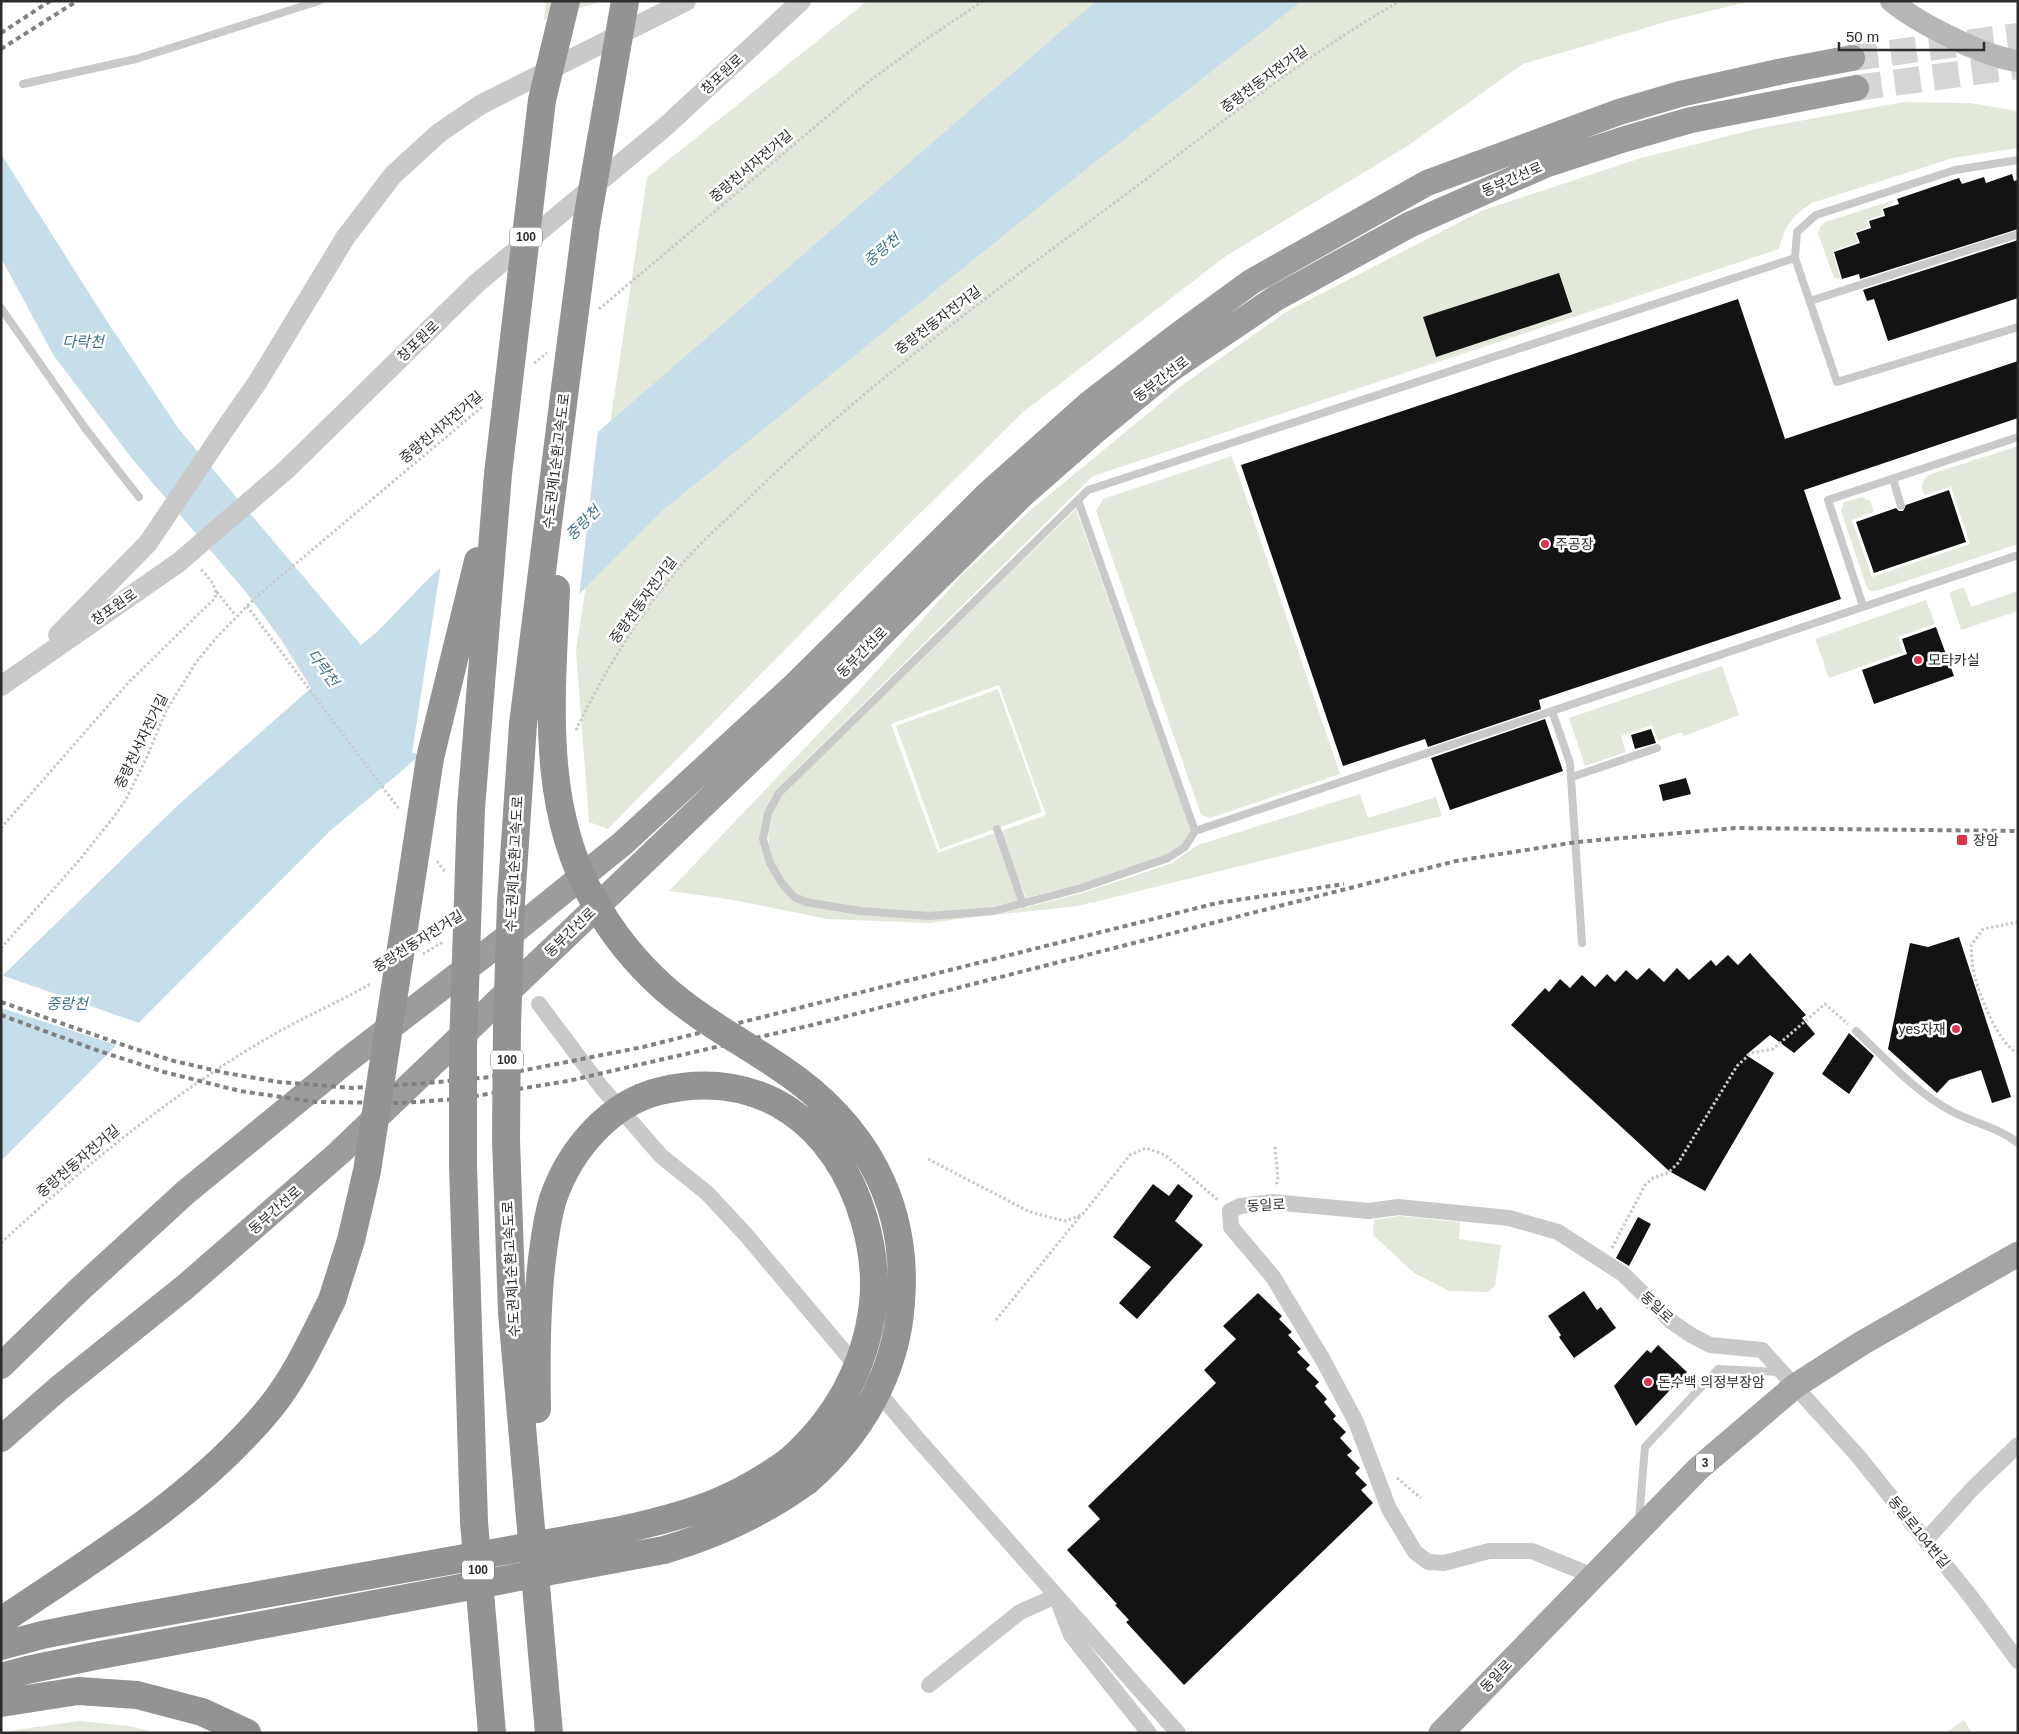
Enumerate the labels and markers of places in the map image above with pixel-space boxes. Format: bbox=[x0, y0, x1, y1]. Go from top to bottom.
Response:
place label: 주공장 bbox=[1555, 536, 1594, 552]
marker: 주공장 bbox=[1539, 538, 1551, 550]
place label: 모타카실 bbox=[1928, 652, 1980, 668]
marker: 모타카실 bbox=[1912, 654, 1924, 666]
place label: 장암 bbox=[1973, 832, 1999, 848]
marker: 장암 bbox=[1955, 833, 1969, 847]
place label: yes자재 bbox=[1898, 1021, 1946, 1037]
marker: yes자재 bbox=[1950, 1023, 1962, 1035]
place label: 돈수백 의정부장암 bbox=[1658, 1374, 1765, 1390]
marker: 돈수백 의정부장암 bbox=[1642, 1376, 1654, 1388]

